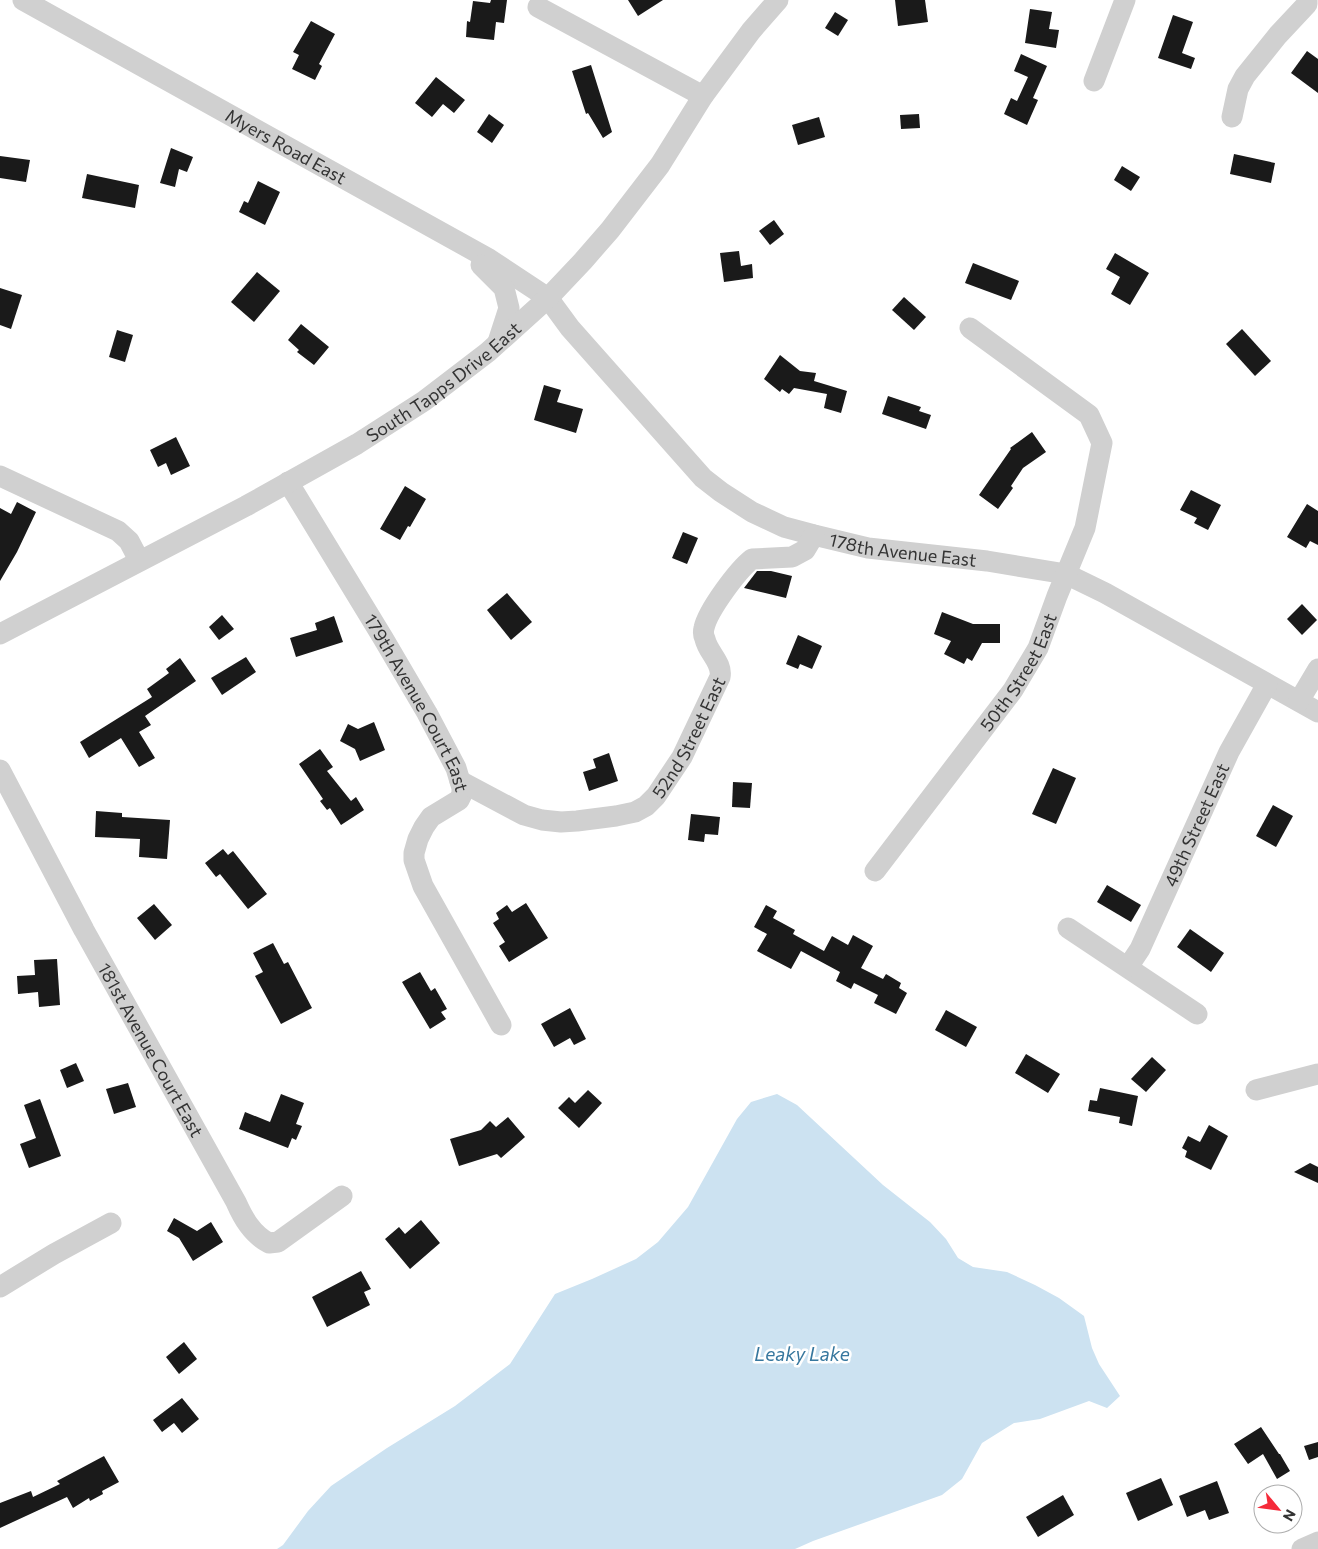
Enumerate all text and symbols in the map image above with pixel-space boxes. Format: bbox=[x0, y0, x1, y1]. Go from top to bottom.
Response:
street label: Myers Road East bbox=[222, 104, 350, 189]
street label: South Tapps Drive East bbox=[362, 317, 525, 446]
street label: 178th Avenue East bbox=[827, 528, 978, 571]
street label: 179th Avenue Court East bbox=[360, 610, 473, 794]
street label: 50th Street East bbox=[975, 610, 1061, 735]
street label: 52nd Street East bbox=[647, 673, 730, 802]
street label: 49th Street East bbox=[1159, 760, 1234, 890]
street label: 181st Avenue Court East bbox=[94, 959, 208, 1141]
water label: Leaky Lake bbox=[754, 1342, 850, 1365]
north arrow bbox=[1253, 1484, 1303, 1534]
text: N bbox=[1280, 1507, 1300, 1524]

